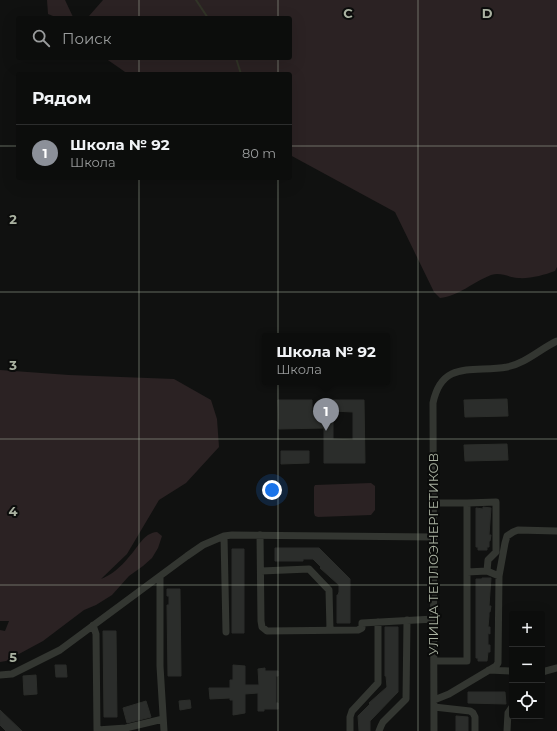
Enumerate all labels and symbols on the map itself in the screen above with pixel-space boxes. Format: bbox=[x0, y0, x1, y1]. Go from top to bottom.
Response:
text: C bbox=[343, 5, 353, 21]
text: D bbox=[482, 5, 493, 21]
text: 2 bbox=[9, 211, 17, 227]
text: 3 bbox=[8, 357, 17, 373]
pin: 1 bbox=[313, 398, 339, 431]
street label: УЛИЦА ТЕПЛОЭНЕРГЕТИКОВ bbox=[425, 453, 441, 655]
your location bbox=[262, 480, 282, 500]
text: 4 bbox=[9, 503, 18, 519]
text: 5 bbox=[9, 649, 17, 665]

